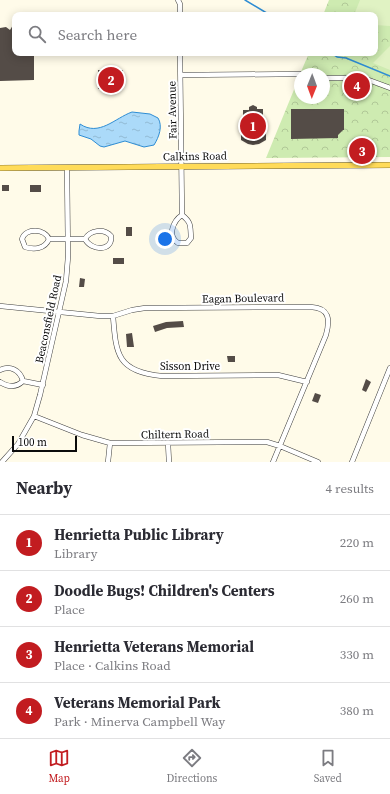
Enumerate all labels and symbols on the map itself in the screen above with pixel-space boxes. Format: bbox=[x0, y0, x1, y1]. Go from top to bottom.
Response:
pin: 2 bbox=[98, 65, 124, 95]
north arrow bbox=[294, 68, 330, 104]
pin: 4 bbox=[344, 71, 370, 101]
street label: Fair Avenue bbox=[164, 80, 181, 139]
pin: 1 bbox=[240, 111, 266, 141]
pin: 3 bbox=[349, 136, 375, 166]
street label: Calkins Road bbox=[163, 148, 228, 165]
your location bbox=[155, 229, 175, 249]
street label: Beaconsfield Road bbox=[32, 273, 65, 365]
street label: Eagan Boulevard bbox=[202, 290, 285, 307]
street label: Sisson Drive bbox=[160, 359, 221, 374]
street label: Chiltern Road bbox=[141, 426, 210, 443]
scale bar bbox=[12, 434, 77, 453]

